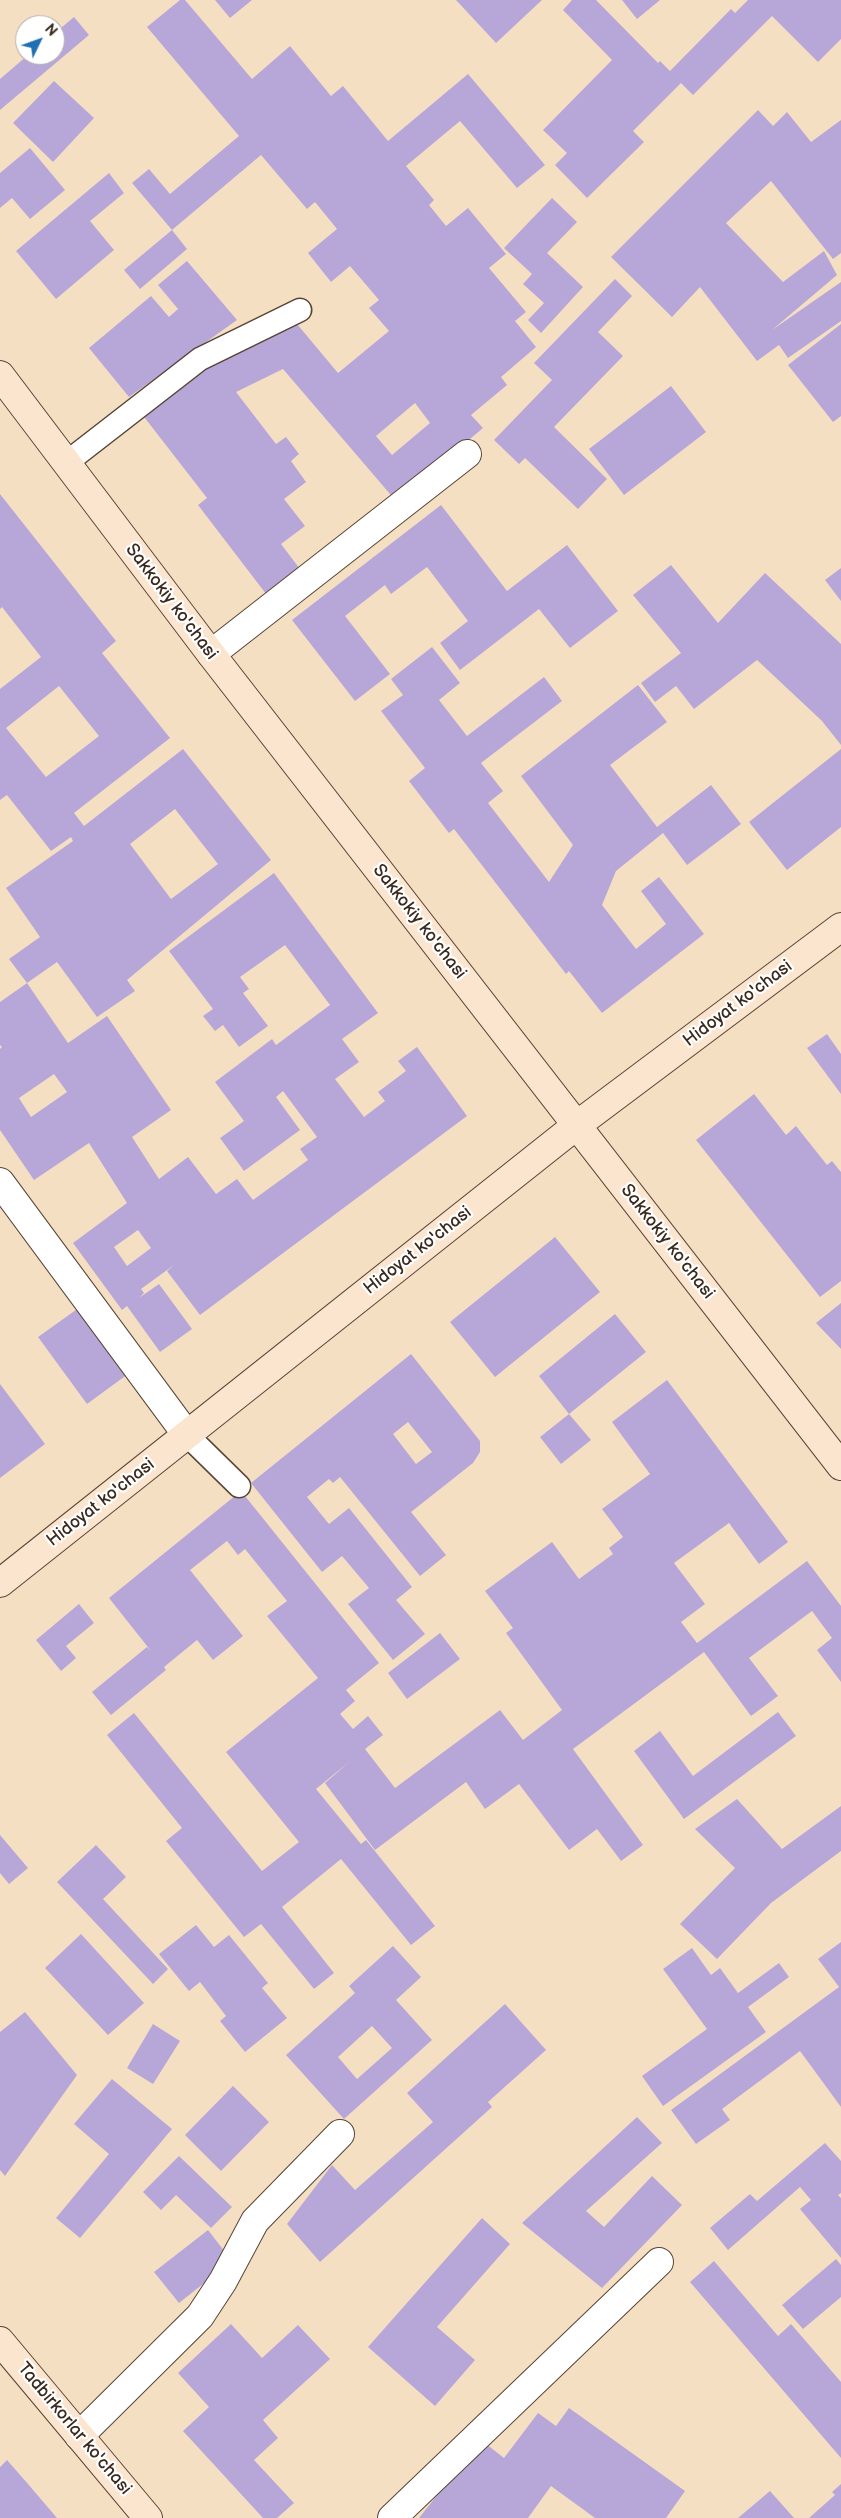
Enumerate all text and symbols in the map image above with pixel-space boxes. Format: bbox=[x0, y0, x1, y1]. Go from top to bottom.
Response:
north arrow bbox=[15, 15, 65, 65]
text: N bbox=[41, 21, 61, 40]
street label: Sakkokiy ko'chasi bbox=[120, 540, 222, 664]
street label: Sakkokiy ko'chasi bbox=[367, 860, 471, 984]
street label: Hidoyat ko'chasi bbox=[679, 956, 797, 1052]
street label: Sakkokiy ko'chasi bbox=[615, 1180, 719, 1304]
street label: Hidoyat ko'chasi bbox=[360, 1202, 476, 1300]
street label: Hidoyat ko'chasi bbox=[43, 1454, 159, 1552]
street label: Tadbirkorlar ko'chasi bbox=[12, 2358, 136, 2500]

